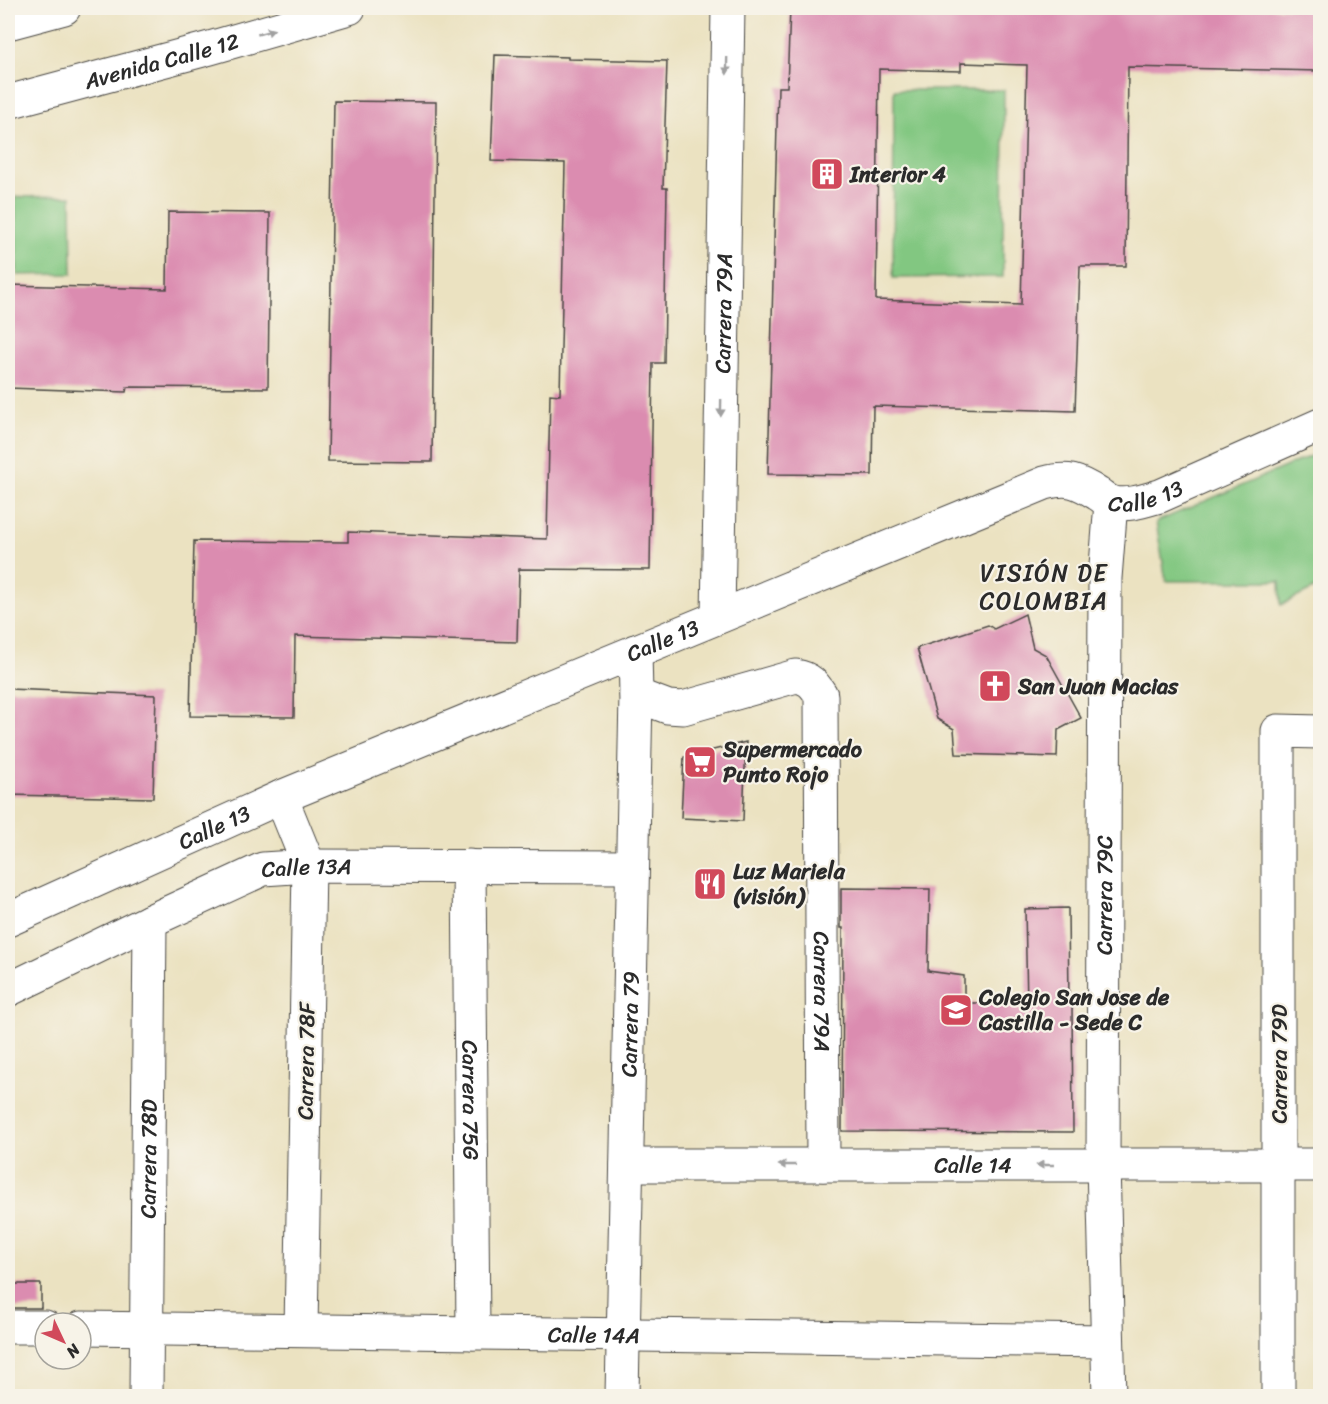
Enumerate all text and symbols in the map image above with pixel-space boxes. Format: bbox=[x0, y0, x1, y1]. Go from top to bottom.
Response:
street label: Avenida Calle 12 bbox=[79, 21, 244, 101]
one-way arrow bbox=[257, 27, 275, 36]
one-way arrow bbox=[722, 56, 731, 75]
place label: Interior 4 bbox=[849, 155, 946, 194]
building icon: Interior 4 bbox=[809, 156, 845, 192]
street label: Carrera 79A bbox=[703, 252, 743, 374]
one-way arrow bbox=[716, 398, 726, 417]
street label: Calle 13 bbox=[1106, 469, 1190, 524]
district label: VISIÓN DE COLOMBIA bbox=[979, 552, 1109, 622]
street label: Calle 13 bbox=[620, 608, 705, 673]
place label: San Juan Macias bbox=[1017, 667, 1179, 706]
church icon: San Juan Macias bbox=[977, 668, 1013, 704]
place label: Supermercado Punto Rojo bbox=[722, 730, 863, 794]
supermarket icon: Supermercado Punto Rojo bbox=[682, 744, 718, 780]
street label: Calle 13 bbox=[171, 794, 257, 861]
street label: Carrera 79C bbox=[1084, 835, 1124, 955]
street label: Calle 13A bbox=[260, 846, 352, 889]
place label: Luz Mariela (visión) bbox=[733, 852, 846, 916]
restaurant icon: Luz Mariela (visión) bbox=[692, 866, 728, 902]
street label: Carrera 79A bbox=[803, 931, 842, 1052]
street label: Carrera 79 bbox=[609, 971, 650, 1077]
place label: Colegio San Jose de Castilla - Sede C bbox=[978, 978, 1170, 1042]
school or university icon: Colegio San Jose de Castilla - Sede C bbox=[938, 992, 974, 1028]
street label: Carrera 78F bbox=[285, 1001, 327, 1120]
street label: Carrera 79D bbox=[1260, 1004, 1299, 1124]
street label: Carrera 75G bbox=[451, 1040, 491, 1160]
street label: Carrera 78D bbox=[128, 1099, 168, 1219]
street label: Calle 14 bbox=[934, 1146, 1012, 1185]
one-way arrow bbox=[777, 1160, 796, 1170]
one-way arrow bbox=[1035, 1160, 1054, 1169]
north arrow bbox=[33, 1311, 93, 1371]
street label: Calle 14A bbox=[548, 1314, 640, 1355]
text: N bbox=[59, 1336, 88, 1366]

